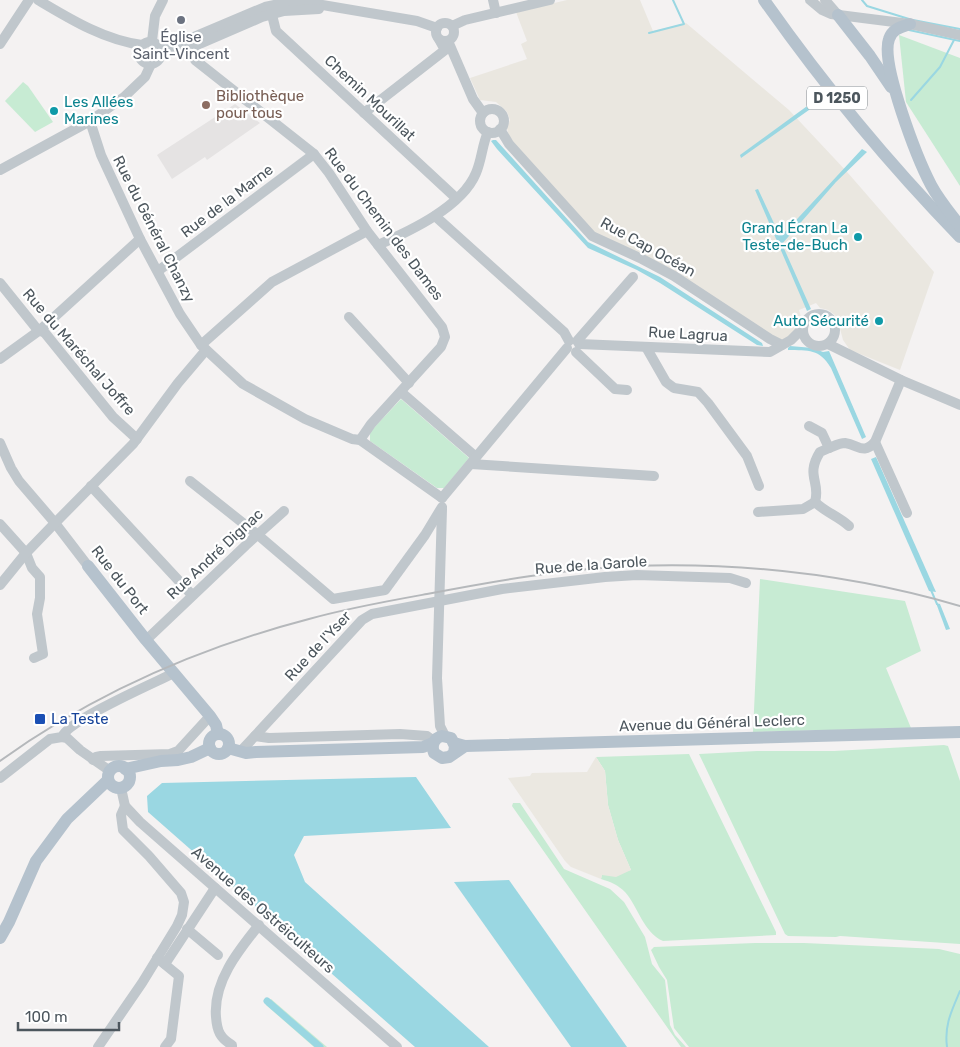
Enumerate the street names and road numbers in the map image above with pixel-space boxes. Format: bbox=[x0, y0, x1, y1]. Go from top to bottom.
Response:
street label: Chemin Mourillat bbox=[321, 51, 419, 145]
road number: D 1250 bbox=[807, 86, 867, 110]
street label: Rue du Chemin des Dames bbox=[321, 144, 448, 304]
street label: Rue du Général Chanzy bbox=[109, 153, 199, 305]
street label: Rue de la Marne bbox=[177, 160, 277, 242]
street label: Rue Cap Océan bbox=[597, 213, 699, 281]
street label: Rue du Maréchal Joffre bbox=[19, 285, 139, 419]
street label: Rue Lagrua bbox=[648, 323, 728, 345]
street label: Rue André Dignac bbox=[163, 505, 267, 603]
street label: Rue du Port bbox=[88, 542, 152, 618]
street label: Rue de la Garole bbox=[534, 552, 648, 578]
street label: Rue de l'Yser bbox=[281, 607, 355, 685]
street label: Avenue du Général Leclerc bbox=[619, 711, 805, 735]
street label: Avenue des Ostréiculteurs bbox=[188, 843, 338, 977]

